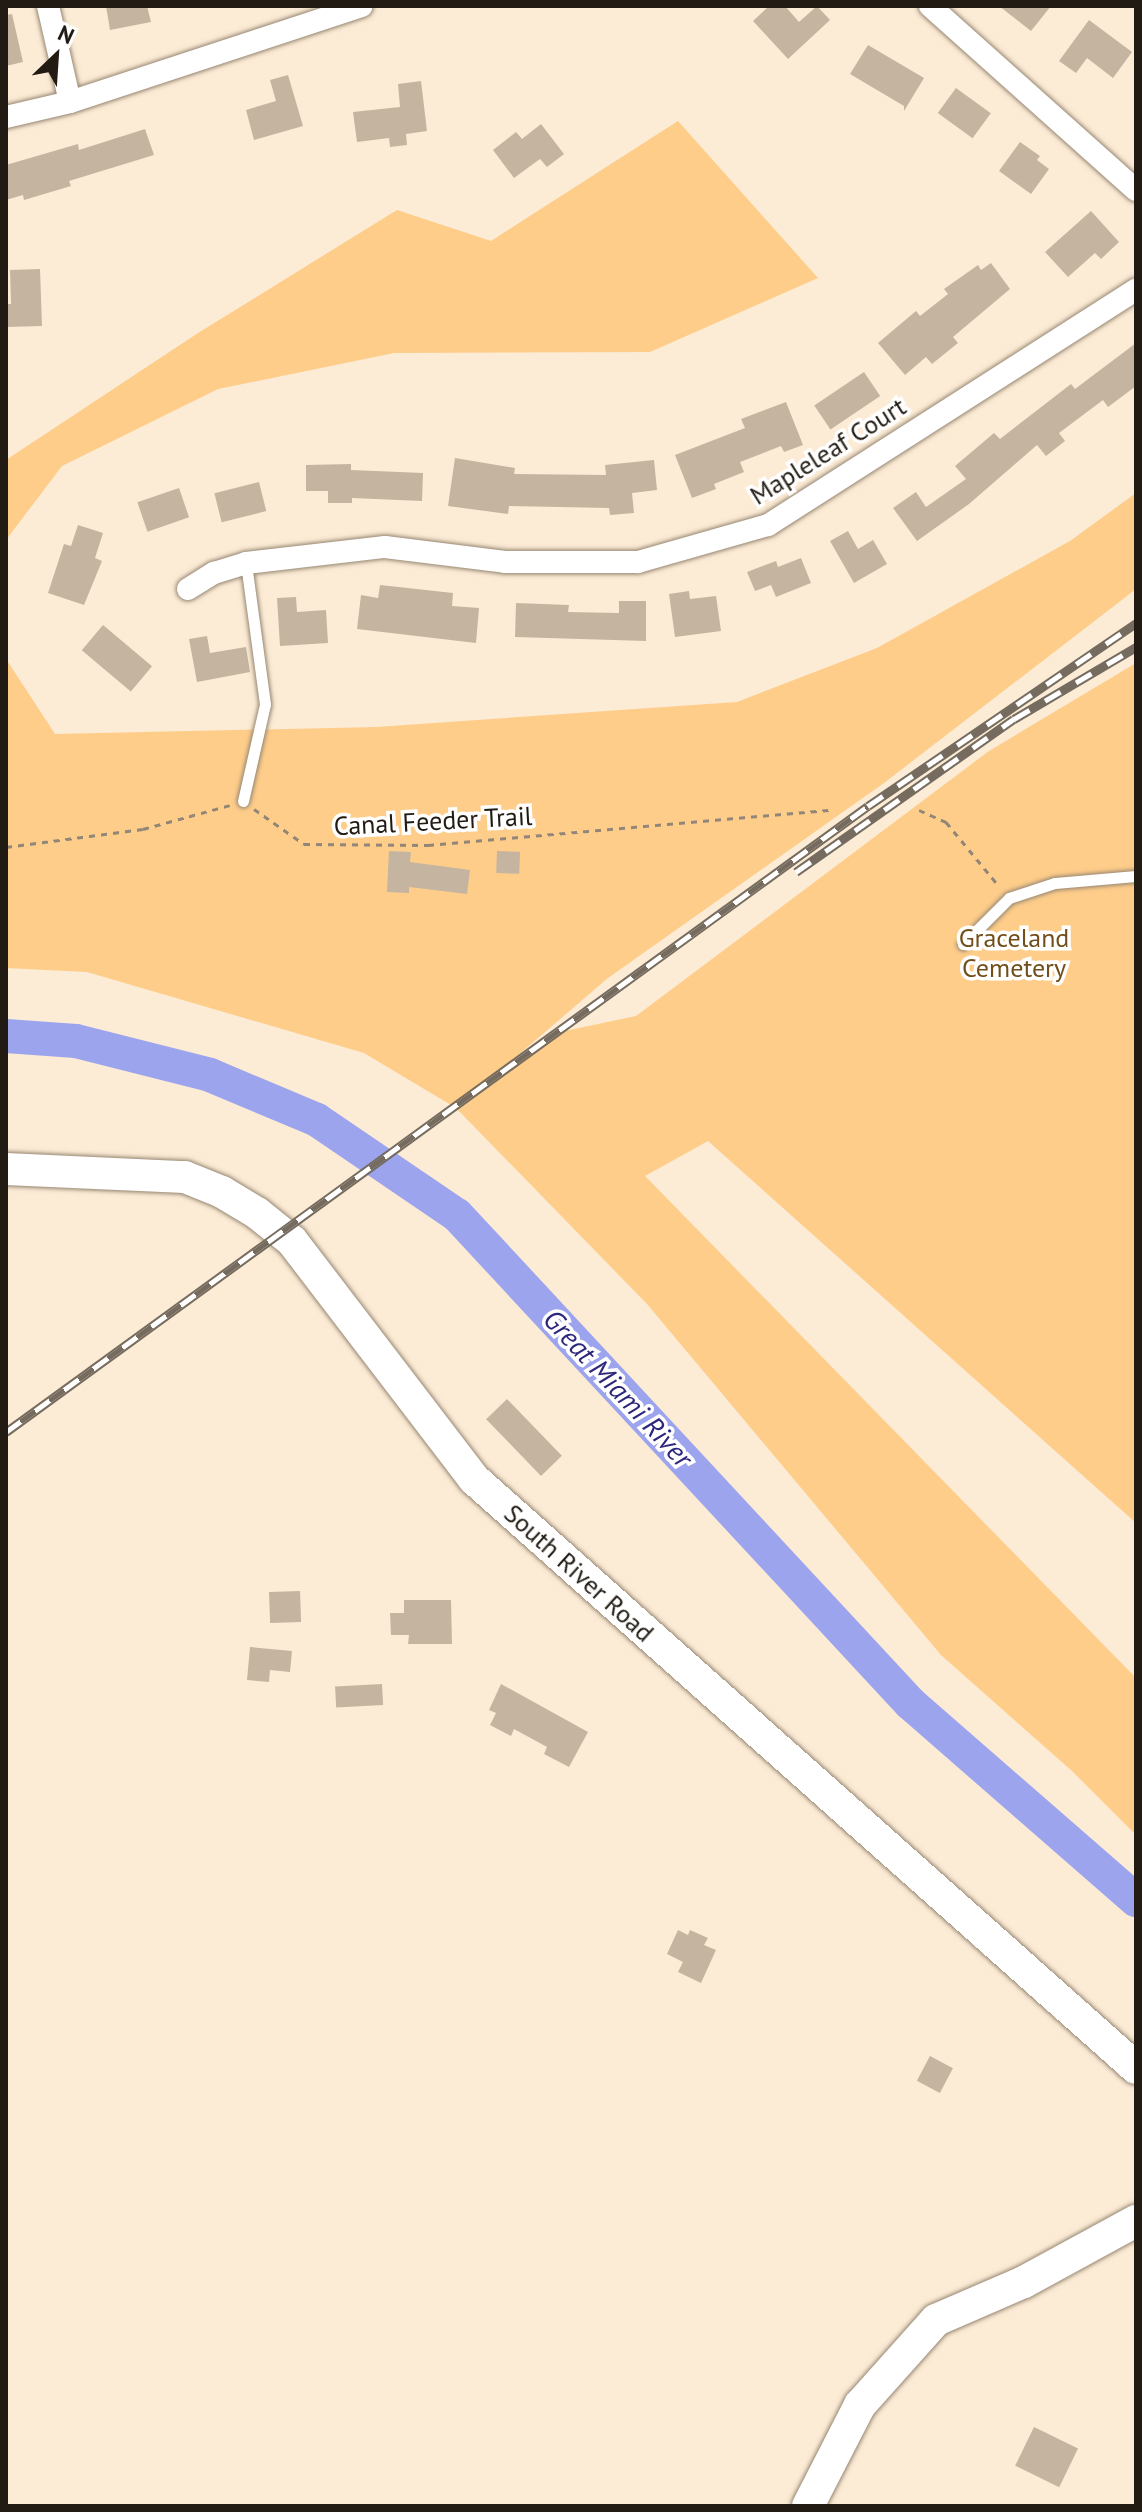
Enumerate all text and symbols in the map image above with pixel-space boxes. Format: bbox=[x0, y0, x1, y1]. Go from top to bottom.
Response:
north arrow bbox=[16, 16, 96, 96]
text: N bbox=[54, 19, 79, 50]
street label: Mapleleaf Court bbox=[744, 391, 912, 511]
street label: Canal Feeder Trail bbox=[333, 800, 533, 842]
park label: Graceland Cemetery bbox=[959, 922, 1069, 984]
water label: Great Miami River bbox=[536, 1302, 700, 1474]
street label: South River Road bbox=[498, 1498, 660, 1648]

